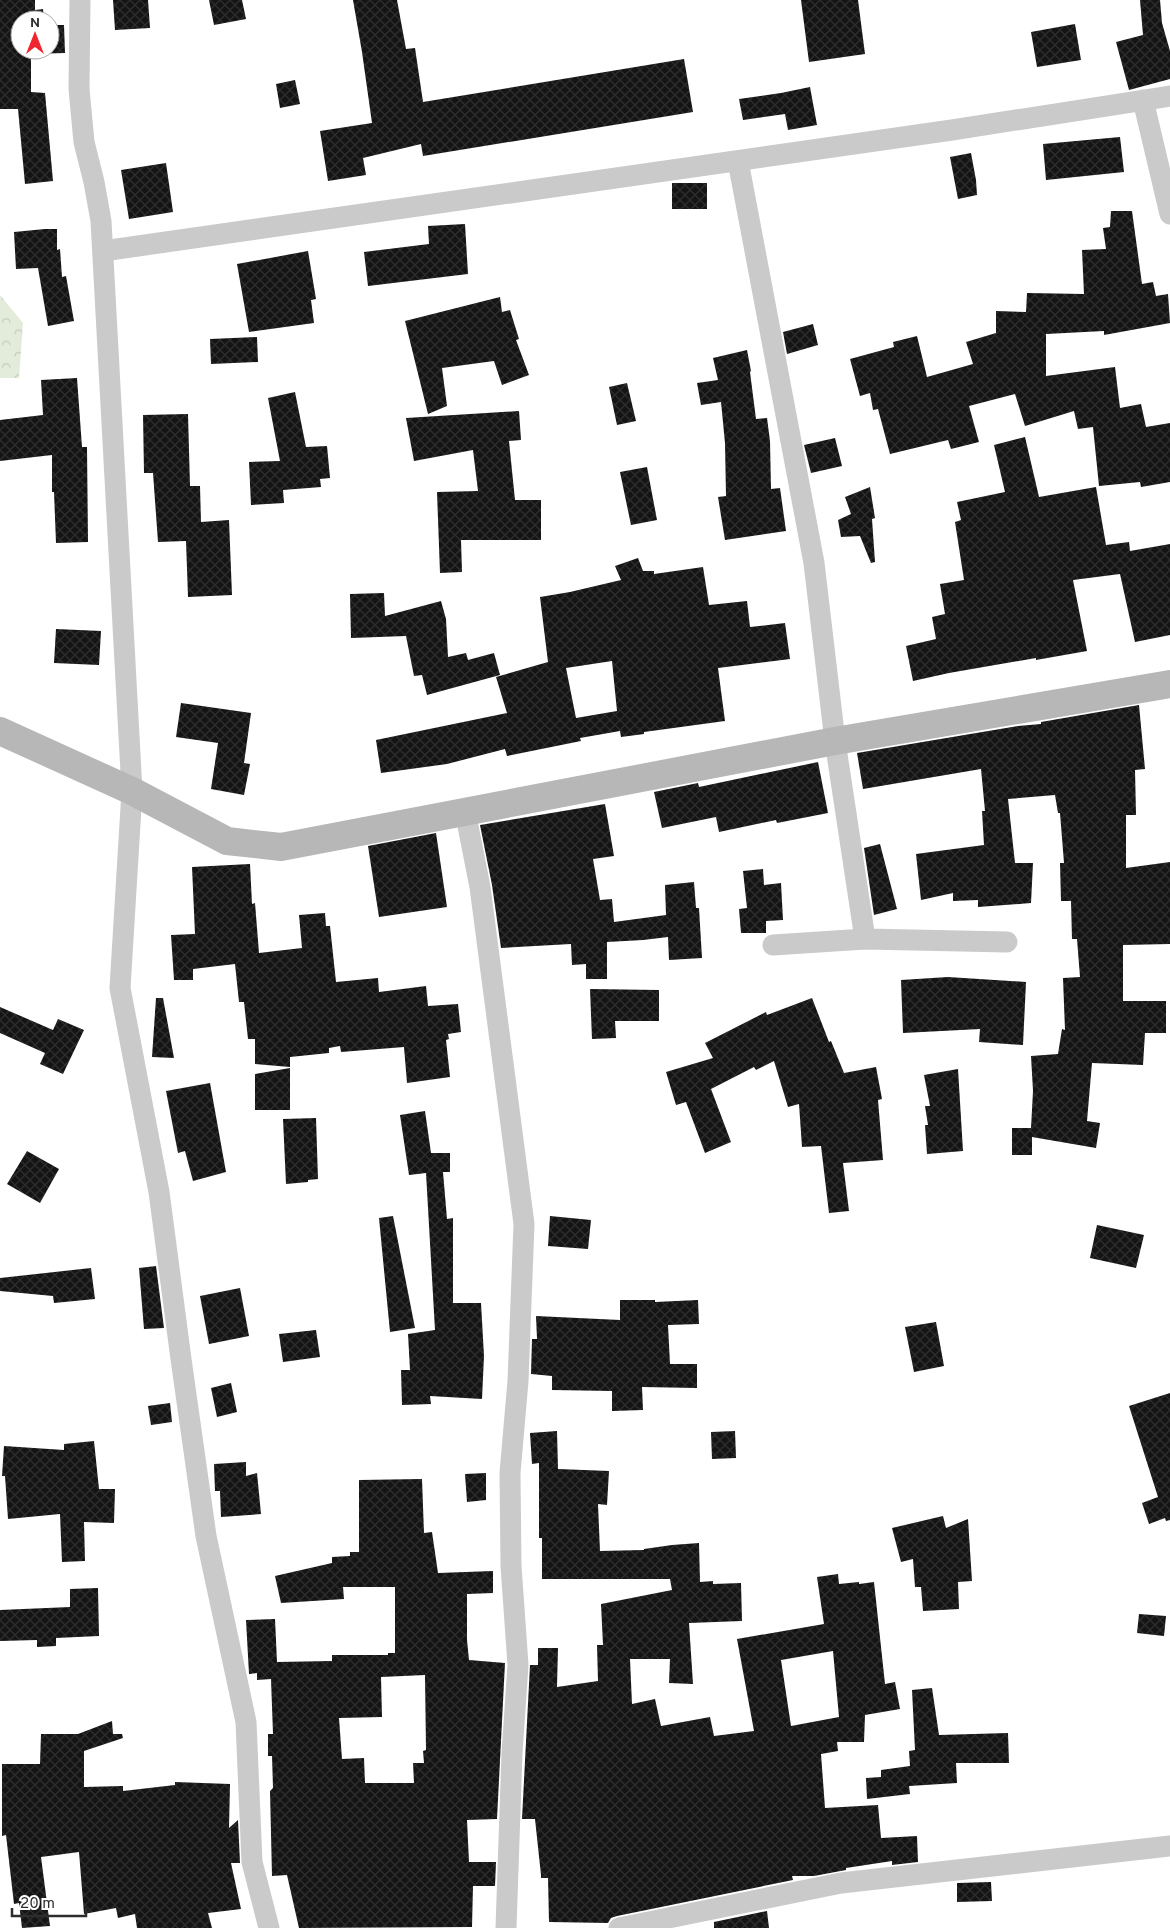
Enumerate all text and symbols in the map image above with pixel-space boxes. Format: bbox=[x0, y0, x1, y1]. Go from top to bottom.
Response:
north arrow bbox=[10, 10, 60, 60]
text: N bbox=[30, 15, 40, 32]
scale bar bbox=[12, 1886, 86, 1918]
text: 20 m bbox=[20, 1895, 55, 1914]

